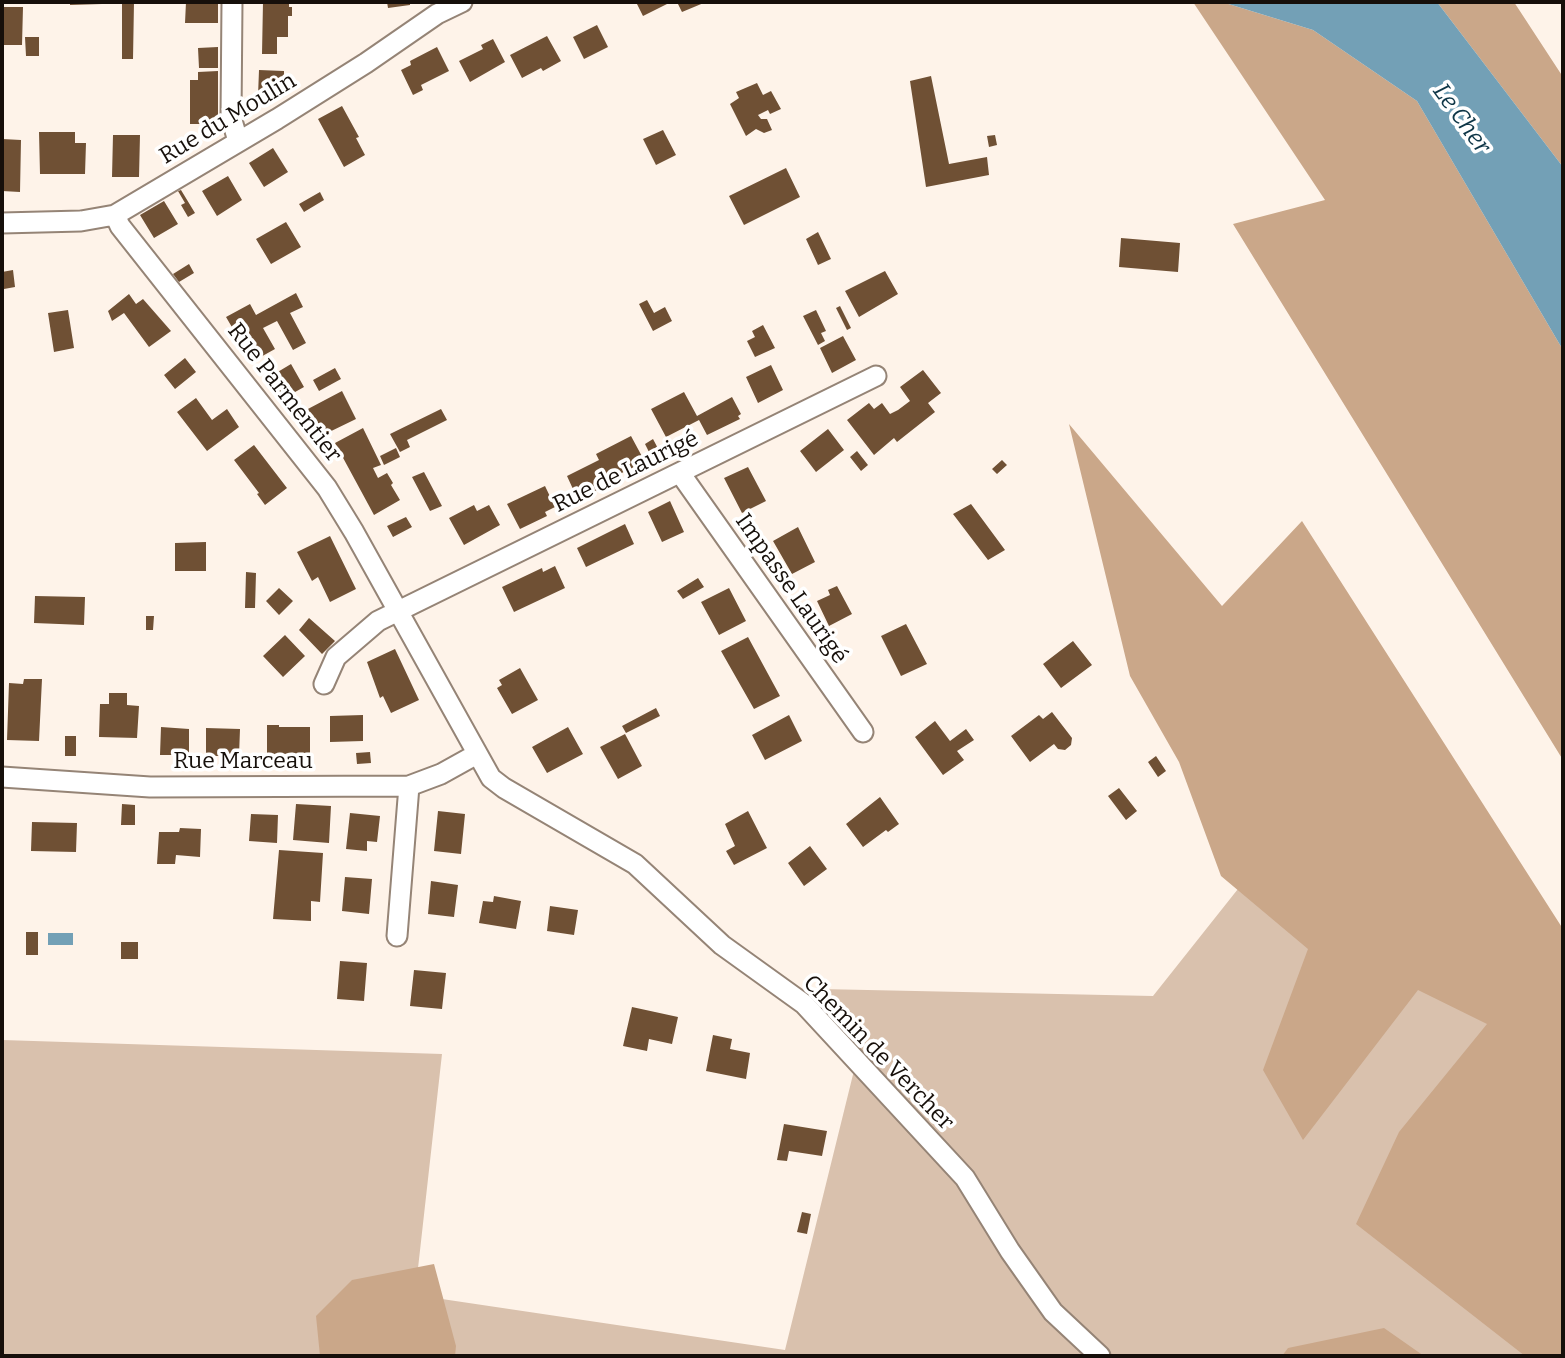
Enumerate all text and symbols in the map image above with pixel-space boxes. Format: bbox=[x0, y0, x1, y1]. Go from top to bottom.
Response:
street label: Rue du Moulin bbox=[155, 67, 301, 171]
water label: Le Cher bbox=[1426, 78, 1496, 160]
street label: Rue Parmentier bbox=[221, 318, 347, 468]
street label: Rue de Laurigé bbox=[549, 425, 703, 519]
street label: Impasse Laurigé bbox=[729, 509, 853, 669]
street label: Rue Marceau bbox=[173, 748, 313, 776]
street label: Chemin de Vercher bbox=[797, 970, 959, 1136]

